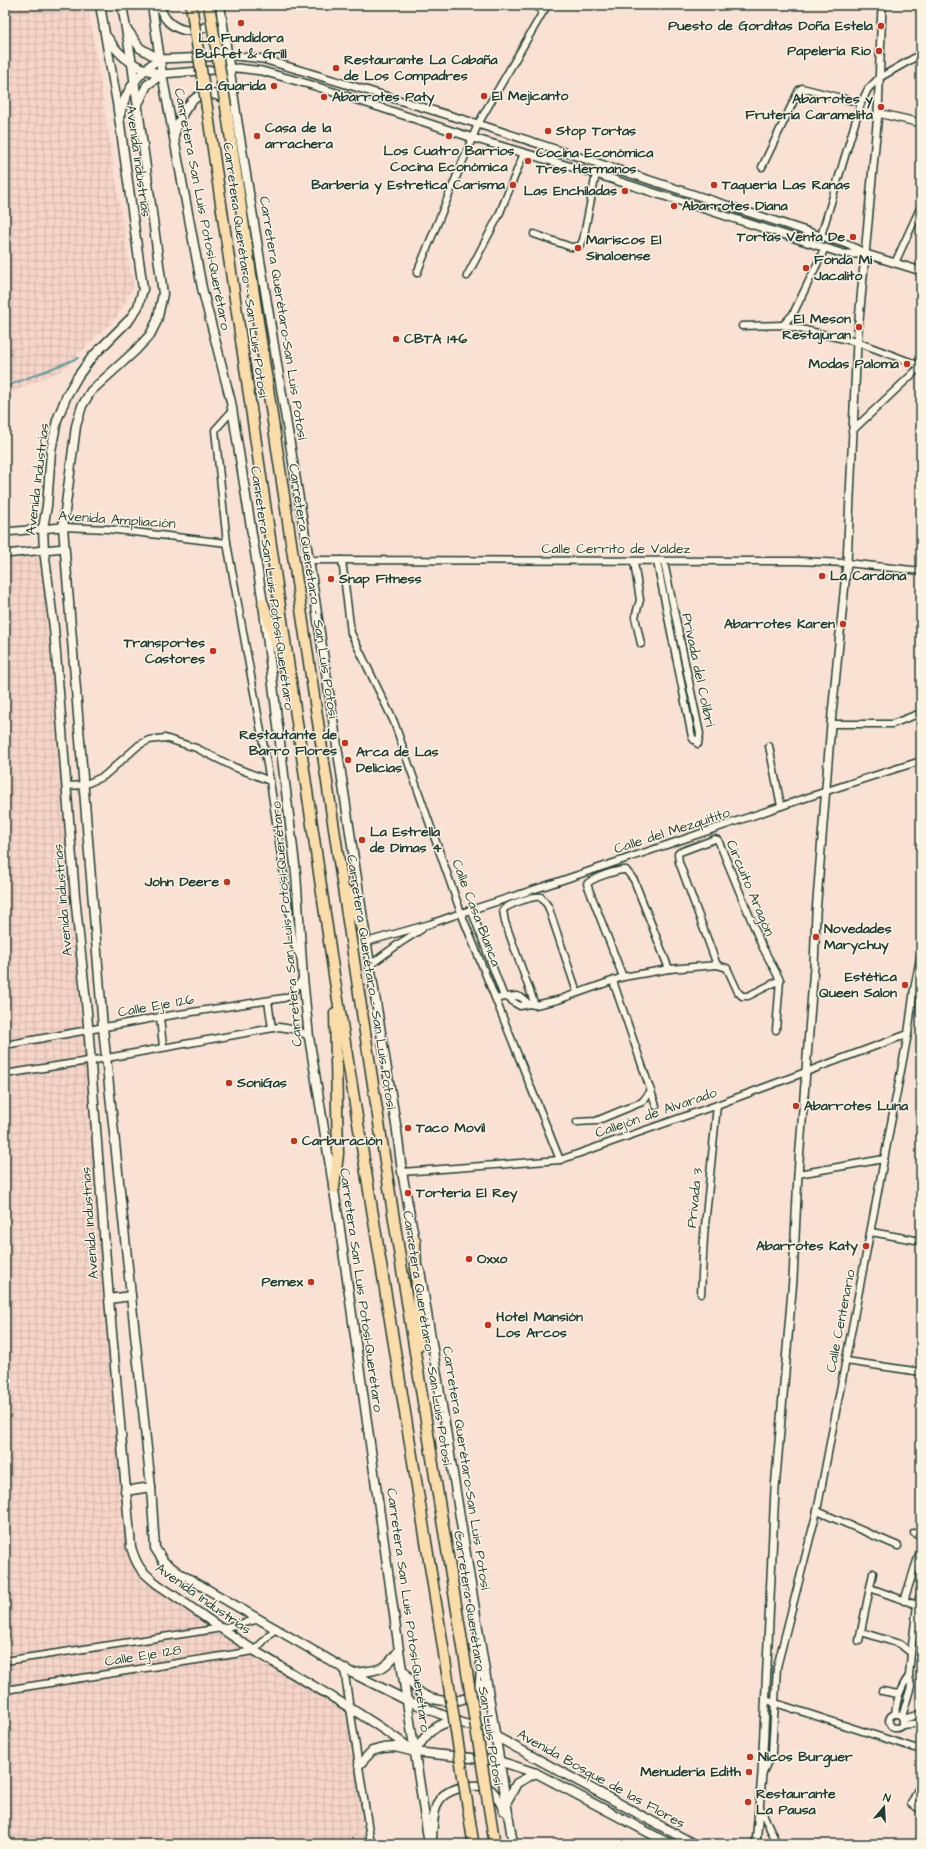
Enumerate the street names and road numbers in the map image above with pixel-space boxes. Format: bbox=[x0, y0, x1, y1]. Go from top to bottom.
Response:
street label: Carretera San Luis Potosí-Querétaro bbox=[169, 86, 235, 332]
street label: Avenida Industrias bbox=[120, 104, 156, 218]
street label: Carretera Querétaro - San Luis Potosí bbox=[217, 141, 273, 400]
street label: Carretera Querétaro-San Luis Potosí bbox=[254, 195, 312, 442]
street label: Avenida Industrias bbox=[21, 422, 55, 536]
street label: Carretera Querétaro - San Luis Potosí bbox=[283, 462, 343, 721]
street label: Carretera San Luis Potosí-Querétaro bbox=[245, 465, 299, 711]
street label: Avenida Ampliación bbox=[58, 506, 176, 534]
street label: Calle Cerrito de Valdez bbox=[542, 539, 691, 559]
street label: Privada del Colibrí bbox=[676, 611, 720, 729]
street label: Carretera San Luis Potosí-Querétaro bbox=[266, 800, 308, 1048]
street label: Calle del Mezquitito bbox=[611, 803, 733, 859]
street label: Circuito Aragón bbox=[721, 837, 779, 939]
street label: Avenida Industrias bbox=[48, 843, 78, 957]
street label: Carretera Querétaro - San Luis Potosí bbox=[341, 853, 401, 1112]
street label: Calle Casa Blanca bbox=[446, 856, 506, 970]
street label: Calle Eje 126 bbox=[116, 989, 196, 1023]
street label: Callejón de Alvarado bbox=[592, 1083, 720, 1143]
street label: Avenida Industrias bbox=[76, 1166, 104, 1280]
street label: Carretera San Luis Potosí-Querétaro bbox=[334, 1167, 388, 1413]
street label: Privada 3 bbox=[682, 1167, 708, 1229]
street label: Carretera Querétaro - San Luis Potosí bbox=[397, 1209, 457, 1468]
street label: Calle Centenario bbox=[821, 1268, 861, 1374]
street label: Carretera Querétaro-San Luis Potosí bbox=[437, 1345, 495, 1592]
street label: Carretera San Luis Potosí-Querétaro bbox=[381, 1487, 435, 1733]
street label: Carretera Querétaro - San Luis Potosí bbox=[448, 1529, 508, 1788]
street label: Avenida Industrias bbox=[151, 1558, 255, 1640]
street label: Calle Eje 128 bbox=[103, 1640, 183, 1672]
street label: Avenida Bosque de las Flores bbox=[513, 1724, 689, 1834]

